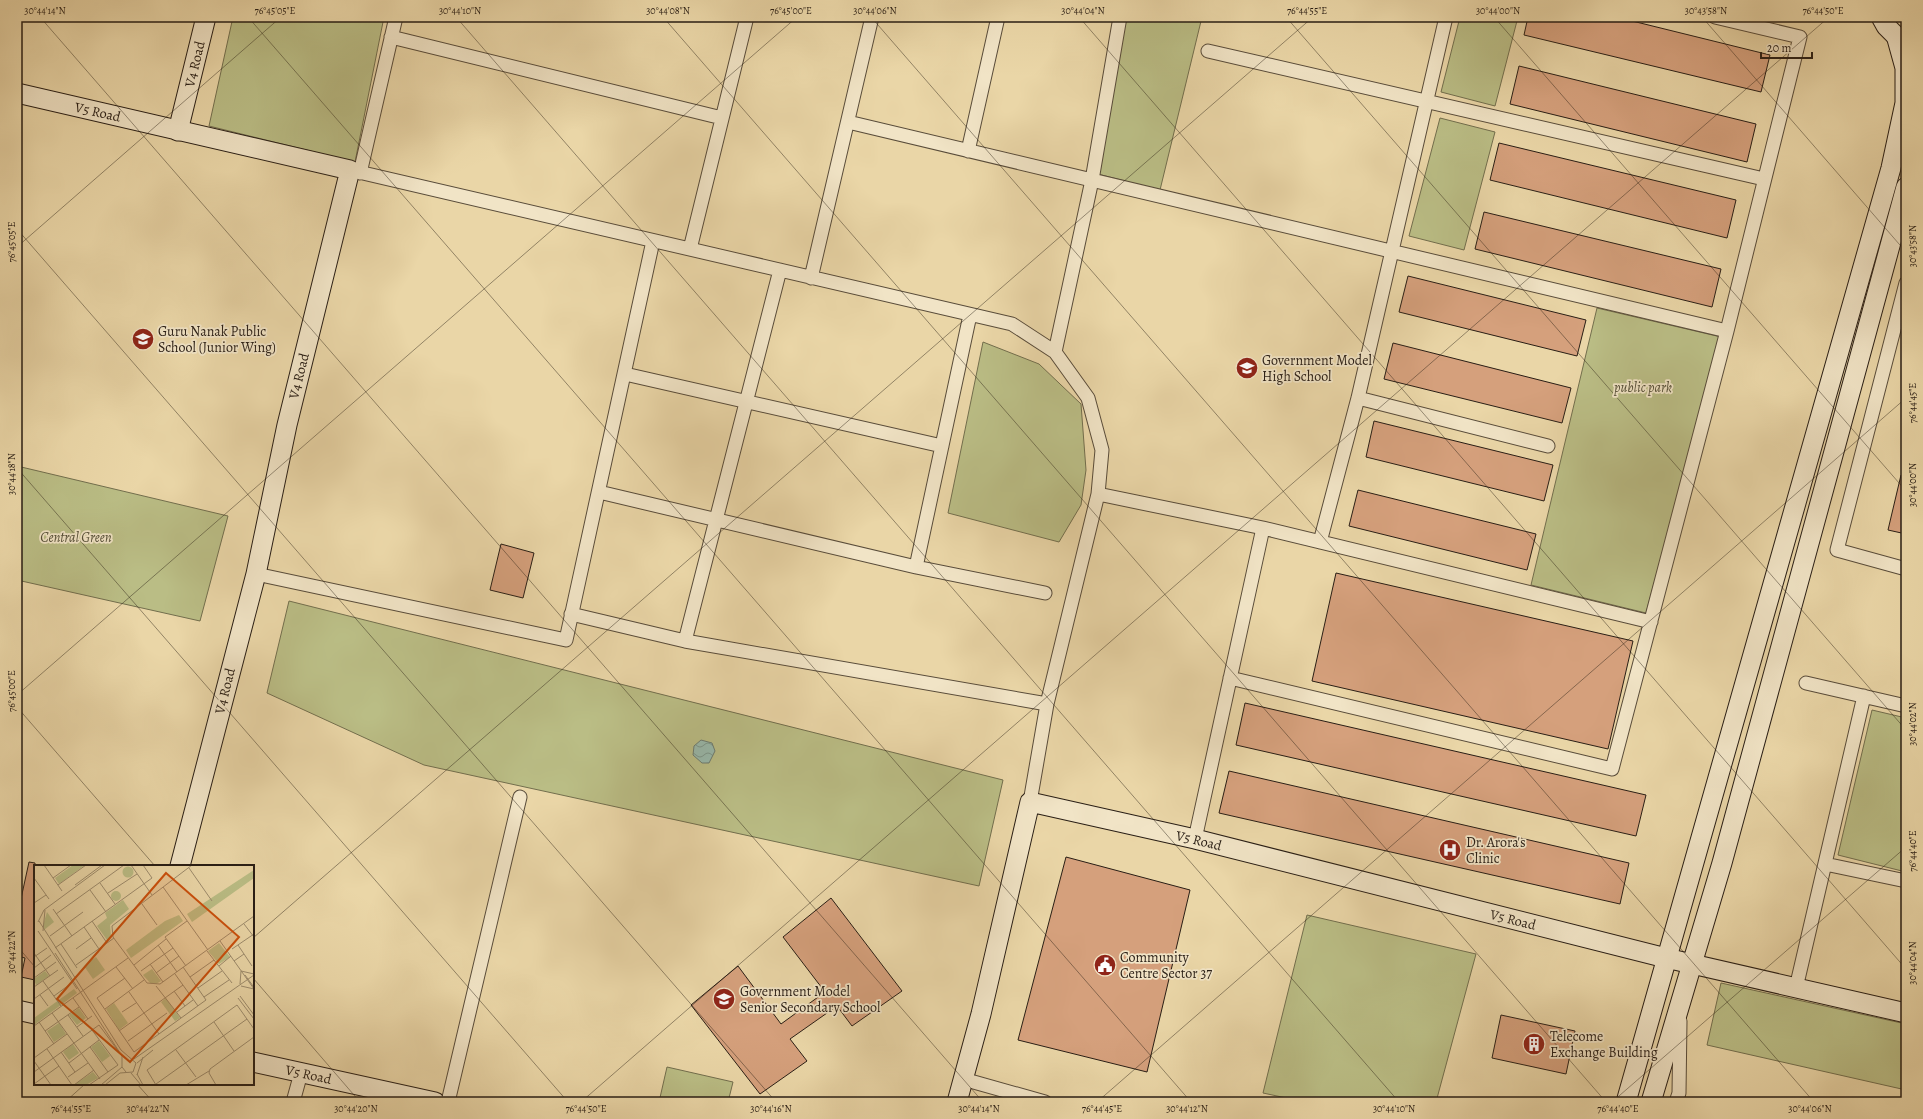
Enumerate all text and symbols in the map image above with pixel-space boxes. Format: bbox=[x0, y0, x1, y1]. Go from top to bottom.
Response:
text: 30°44'14"N bbox=[24, 4, 66, 17]
text: 76°45'05"E bbox=[255, 4, 296, 17]
text: 30°44'10"N bbox=[439, 4, 481, 17]
text: 30°44'08"N bbox=[646, 4, 690, 17]
text: 76°45'00"E bbox=[770, 4, 812, 17]
text: 30°44'06"N bbox=[853, 4, 897, 17]
text: 30°44'04"N bbox=[1061, 4, 1105, 17]
text: 76°44'55"E bbox=[1287, 4, 1327, 17]
text: 30°44'00"N bbox=[1476, 4, 1520, 17]
text: 30°43'58"N bbox=[1685, 4, 1727, 17]
text: 76°44'50"E bbox=[1802, 4, 1844, 17]
scale bar bbox=[1761, 34, 1812, 60]
street label: V4 Road bbox=[179, 39, 209, 90]
text: 20 m bbox=[1767, 40, 1791, 56]
street label: V5 Road bbox=[72, 97, 123, 126]
text: 76°45'05"E bbox=[5, 221, 18, 262]
text: 30°43'58"N bbox=[1906, 225, 1919, 267]
place label: Guru Nanak Public School (Junior Wing) bbox=[158, 322, 276, 357]
school or university icon: Guru Nanak Public School (Junior Wing) bbox=[130, 326, 156, 352]
street label: V4 Road bbox=[284, 351, 314, 402]
place label: Government Model High School bbox=[1262, 351, 1372, 386]
school or university icon: Government Model High School bbox=[1234, 355, 1260, 381]
park label: public park bbox=[1613, 378, 1672, 397]
text: 76°44'45"E bbox=[1906, 383, 1919, 423]
text: 30°44'18"N bbox=[5, 453, 18, 495]
text: 30°44'00"N bbox=[1906, 463, 1919, 507]
park label: Central Green bbox=[40, 528, 112, 547]
street label: V4 Road bbox=[210, 666, 240, 717]
text: 76°45'00"E bbox=[5, 670, 18, 712]
text: 30°44'02"N bbox=[1906, 702, 1919, 746]
street label: V5 Road bbox=[1173, 825, 1224, 855]
text: 76°44'40"E bbox=[1906, 830, 1919, 872]
place label: Dr. Arora's Clinic bbox=[1466, 833, 1526, 868]
hospital icon: Dr. Arora's Clinic bbox=[1437, 837, 1463, 863]
inset map bbox=[34, 865, 254, 1085]
street label: V5 Road bbox=[1487, 904, 1538, 934]
text: 30°44'22"N bbox=[5, 931, 18, 974]
text: 30°44'04"N bbox=[1906, 941, 1919, 985]
place label: Community Centre Sector 37 bbox=[1120, 948, 1212, 983]
public building icon: Community Centre Sector 37 bbox=[1092, 952, 1118, 978]
place label: Government Model Senior Secondary School bbox=[740, 982, 881, 1017]
school or university icon: Government Model Senior Secondary School bbox=[711, 986, 737, 1012]
place label: Telecome Exchange Building bbox=[1550, 1027, 1658, 1062]
building icon: Telecome Exchange Building bbox=[1521, 1031, 1547, 1057]
street label: V5 Road bbox=[283, 1060, 334, 1089]
text: 76°44'55"E bbox=[51, 1102, 91, 1115]
text: 30°44'22"N bbox=[127, 1102, 170, 1115]
text: 30°44'20"N bbox=[334, 1102, 378, 1115]
text: 76°44'50"E bbox=[565, 1102, 607, 1115]
text: 30°44'16"N bbox=[750, 1102, 792, 1115]
text: 30°44'14"N bbox=[958, 1102, 1000, 1115]
text: 76°44'45"E bbox=[1082, 1102, 1122, 1115]
text: 30°44'12"N bbox=[1166, 1102, 1208, 1115]
text: 30°44'10"N bbox=[1373, 1102, 1415, 1115]
text: 76°44'40"E bbox=[1597, 1102, 1639, 1115]
text: 30°44'06"N bbox=[1788, 1102, 1832, 1115]

